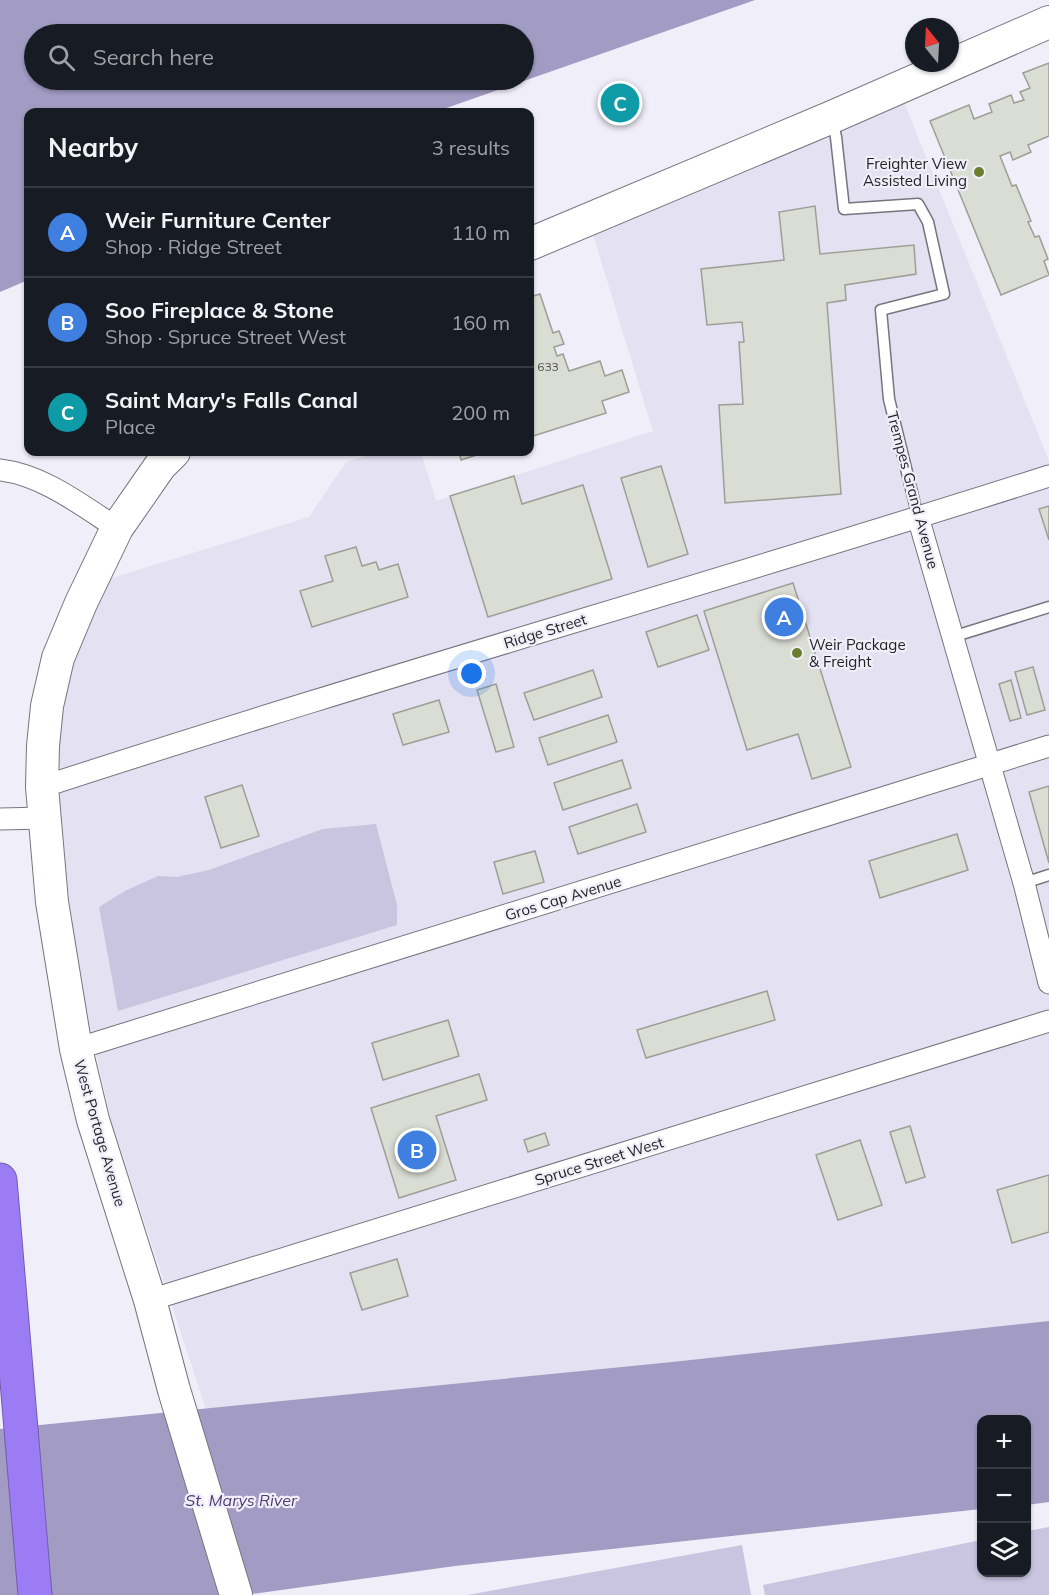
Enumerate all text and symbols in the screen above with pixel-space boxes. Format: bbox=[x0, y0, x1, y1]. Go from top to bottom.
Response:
north arrow bbox=[905, 18, 959, 72]
search box bbox=[24, 24, 534, 90]
icon: search bbox=[45, 41, 78, 74]
text: Search here bbox=[93, 43, 214, 71]
pin: C bbox=[600, 80, 640, 126]
text: Nearby bbox=[48, 131, 138, 164]
text: 3 results bbox=[432, 135, 510, 160]
place label: Freighter View Assisted Living bbox=[863, 154, 967, 190]
marker: Freighter View Assisted Living bbox=[972, 165, 986, 179]
text: Weir Furniture Center bbox=[105, 206, 330, 234]
text: A bbox=[60, 220, 75, 245]
text: 110 m bbox=[451, 220, 510, 245]
text: Shop · Ridge Street bbox=[105, 234, 282, 259]
text: Soo Fireplace & Stone bbox=[105, 296, 334, 324]
text: B bbox=[61, 310, 74, 335]
text: 160 m bbox=[451, 310, 510, 335]
text: Shop · Spruce Street West bbox=[105, 324, 346, 349]
house number: 633 bbox=[537, 359, 559, 374]
text: Saint Mary's Falls Canal bbox=[105, 386, 358, 414]
text: C bbox=[61, 400, 74, 425]
text: 200 m bbox=[451, 400, 510, 425]
street label: Trempes Grand Avenue bbox=[883, 409, 943, 571]
text: Place bbox=[105, 414, 155, 439]
pin: A bbox=[764, 594, 804, 640]
street label: Ridge Street bbox=[501, 609, 589, 653]
place label: Weir Package & Freight bbox=[809, 635, 906, 671]
marker: Weir Package & Freight bbox=[790, 646, 804, 660]
your location bbox=[457, 659, 486, 688]
street label: Gros Cap Avenue bbox=[503, 871, 623, 925]
street label: West Portage Avenue bbox=[70, 1057, 130, 1209]
pin: B bbox=[398, 1128, 436, 1172]
street label: Spruce Street West bbox=[532, 1132, 666, 1190]
map controls bbox=[977, 1415, 1031, 1577]
button: + bbox=[977, 1415, 1031, 1469]
button: − bbox=[977, 1469, 1031, 1523]
water label: St. Marys River bbox=[185, 1490, 298, 1510]
button: layers bbox=[977, 1523, 1031, 1577]

